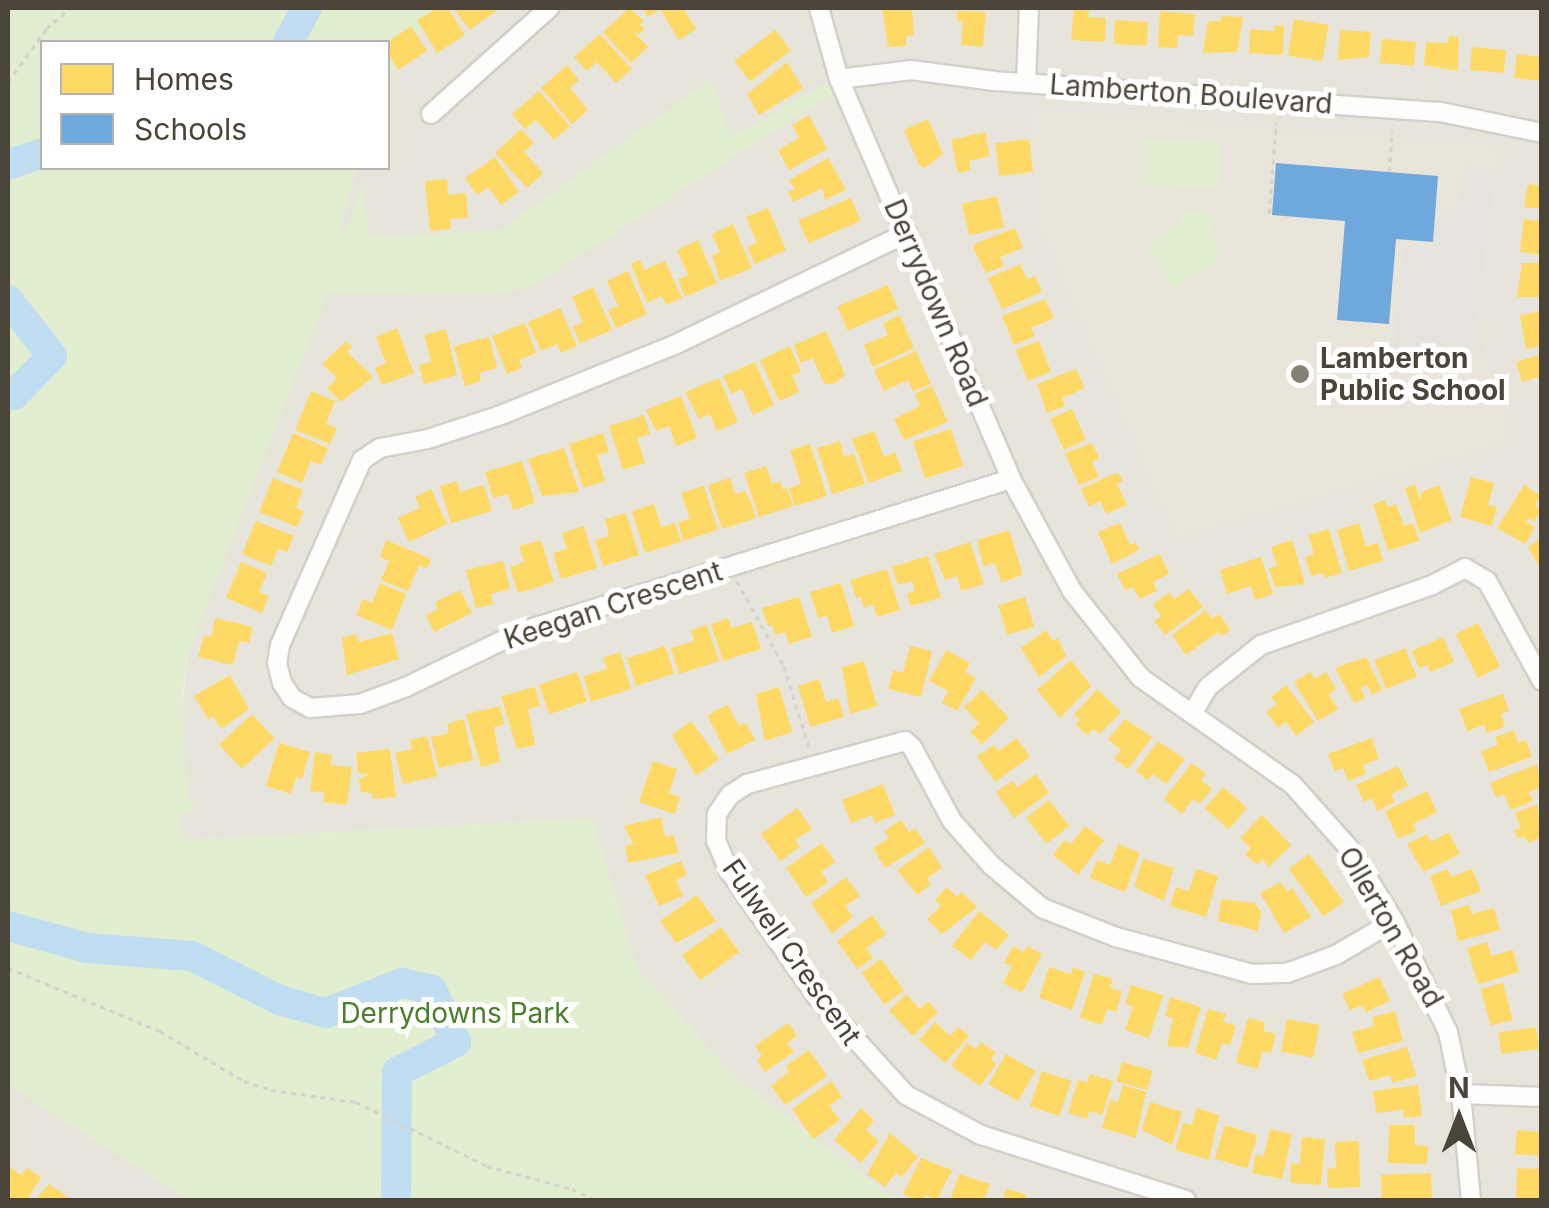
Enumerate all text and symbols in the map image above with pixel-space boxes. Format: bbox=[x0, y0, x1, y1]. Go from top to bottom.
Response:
legend bbox=[40, 40, 390, 170]
text: Homes bbox=[134, 61, 234, 97]
street label: Lamberton Boulevard bbox=[1048, 67, 1334, 121]
text: Schools bbox=[134, 111, 247, 147]
street label: Derrydown Road bbox=[877, 194, 995, 412]
place label: Lamberton Public School bbox=[1320, 341, 1506, 407]
marker: Lamberton Public School bbox=[1289, 363, 1311, 385]
street label: Keegan Crescent bbox=[500, 554, 726, 656]
street label: Ollerton Road bbox=[1331, 841, 1451, 1013]
street label: Fulwell Crescent bbox=[716, 853, 868, 1051]
park label: Derrydowns Park bbox=[340, 996, 570, 1030]
north arrow bbox=[1409, 1068, 1509, 1168]
text: N bbox=[1448, 1071, 1470, 1105]

